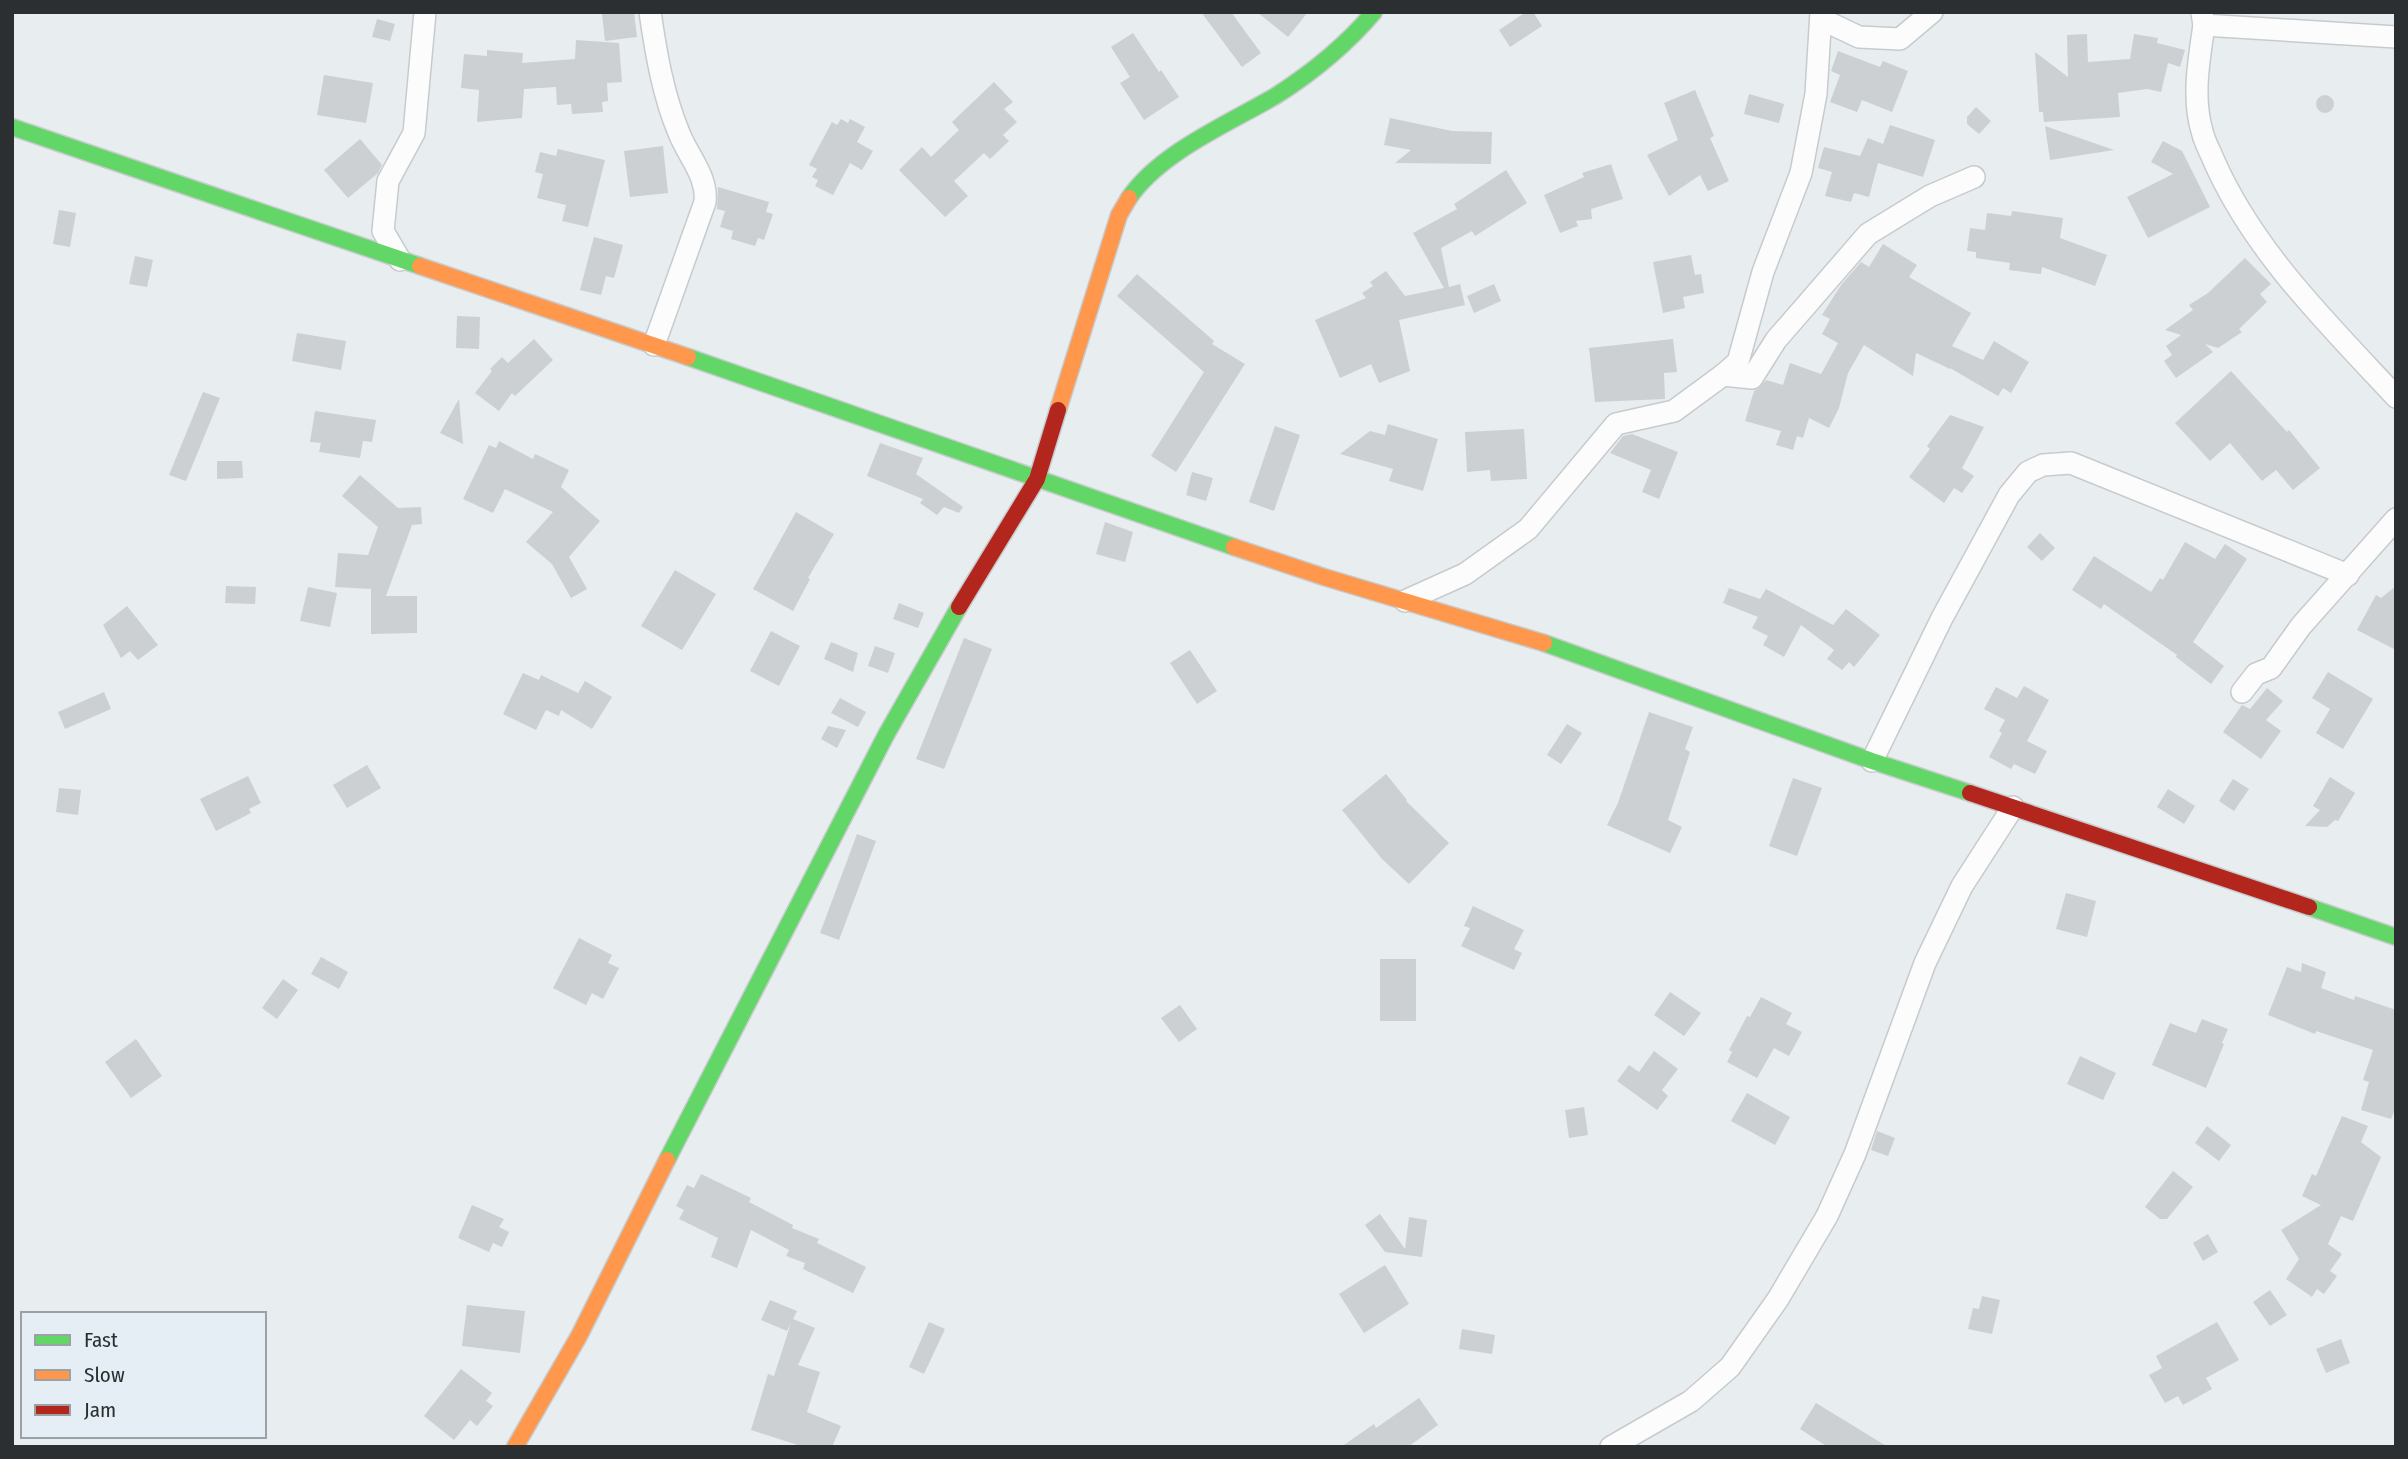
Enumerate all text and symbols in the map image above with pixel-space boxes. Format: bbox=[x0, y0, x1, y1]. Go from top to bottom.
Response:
legend bbox=[21, 1312, 266, 1438]
text: Fast bbox=[84, 1327, 118, 1353]
text: Slow bbox=[84, 1362, 125, 1388]
text: Jam bbox=[84, 1397, 116, 1423]

